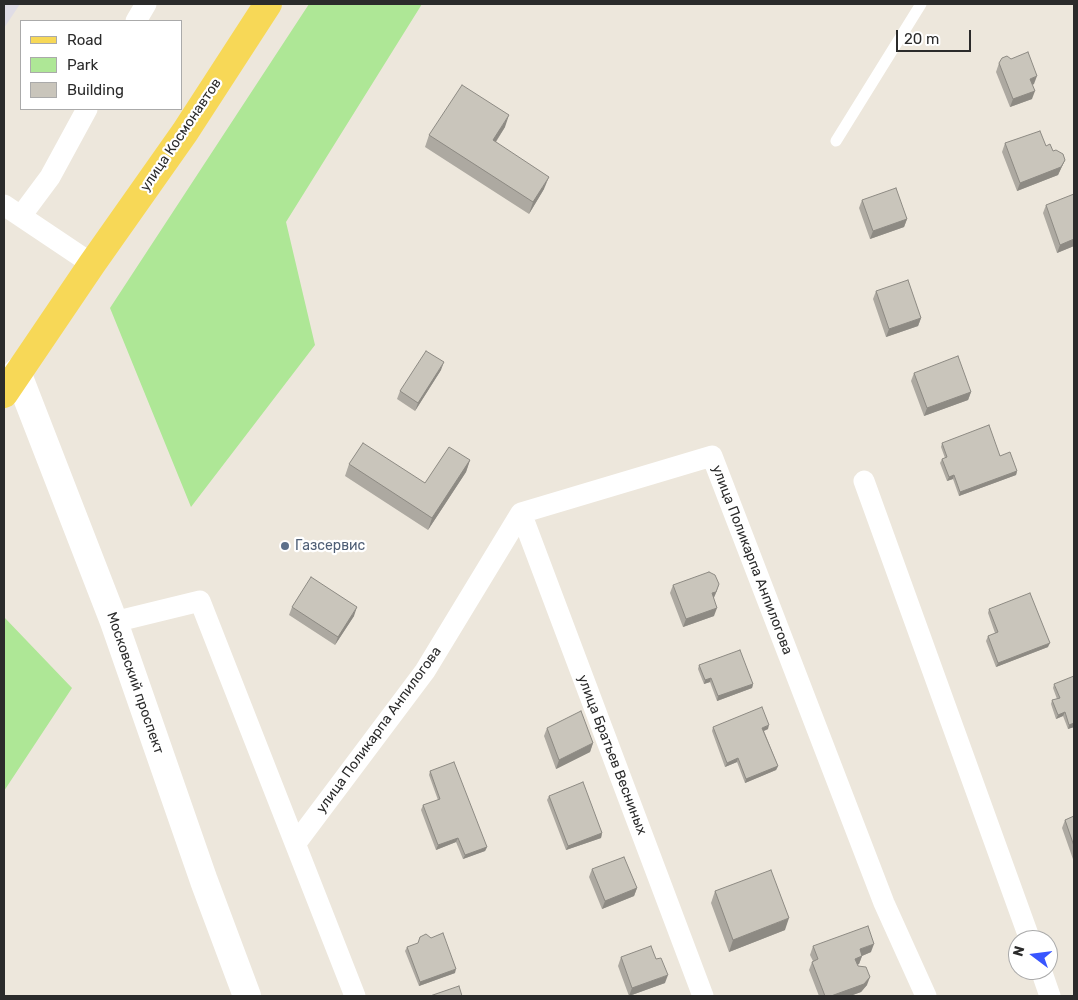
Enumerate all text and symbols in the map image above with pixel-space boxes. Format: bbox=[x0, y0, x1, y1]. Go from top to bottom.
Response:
legend bbox=[20, 20, 182, 110]
scale bar bbox=[898, 20, 973, 52]
text: 20 m bbox=[904, 30, 939, 48]
text: Road bbox=[67, 31, 103, 49]
text: Park bbox=[67, 56, 98, 74]
street label: улица Космонавтов bbox=[137, 75, 225, 195]
text: Building bbox=[67, 81, 124, 99]
street label: улица Поликарпа Анпилогова bbox=[708, 463, 796, 657]
place label: Газсервис bbox=[295, 538, 365, 554]
marker: Газсервис bbox=[279, 540, 291, 552]
street label: Московский проспект bbox=[103, 610, 167, 756]
street label: улица Поликарпа Анпилогова bbox=[313, 644, 445, 816]
street label: улица Братьев Весниных bbox=[574, 673, 650, 837]
north arrow bbox=[1008, 930, 1058, 980]
text: N bbox=[1009, 944, 1029, 958]

